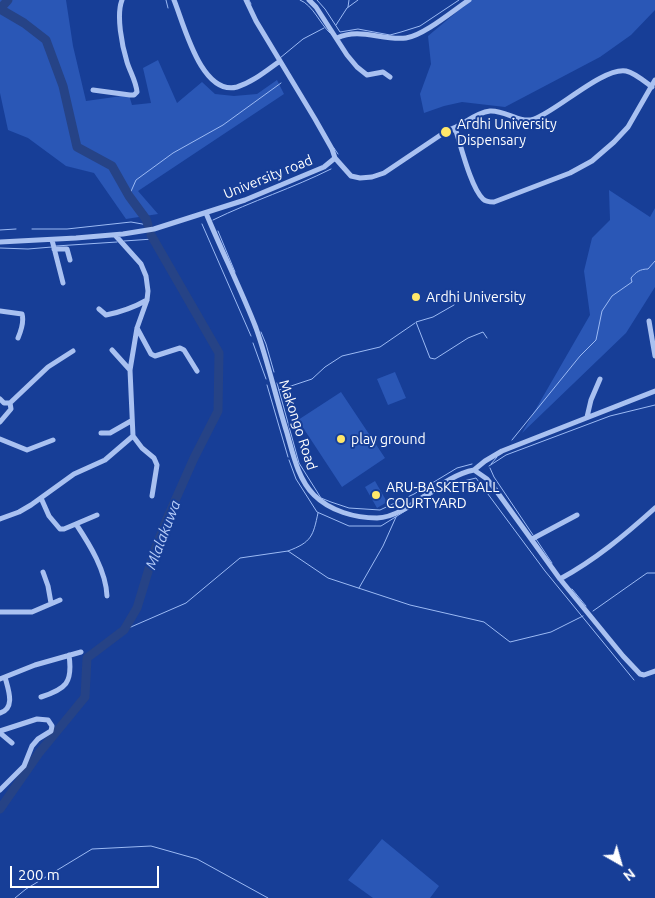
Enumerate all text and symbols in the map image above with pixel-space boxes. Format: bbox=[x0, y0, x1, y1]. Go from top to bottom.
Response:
place label: Ardhi University Dispensary bbox=[457, 116, 557, 148]
marker: Ardhi University Dispensary bbox=[439, 125, 453, 139]
street label: University road bbox=[221, 151, 315, 203]
place label: Ardhi University bbox=[426, 289, 526, 305]
marker: Ardhi University bbox=[410, 291, 422, 303]
street label: Makongo Road bbox=[275, 378, 321, 472]
place label: play ground bbox=[351, 431, 426, 447]
marker: play ground bbox=[335, 433, 347, 445]
place label: ARU-BASKETBALL COURTYARD bbox=[386, 479, 499, 512]
marker: ARU-BASKETBALL COURTYARD bbox=[370, 489, 382, 501]
water label: Mlalakuwa bbox=[142, 498, 184, 572]
north arrow bbox=[595, 838, 645, 888]
scale bar bbox=[12, 856, 161, 888]
text: N bbox=[620, 865, 638, 884]
text: 200 m bbox=[18, 866, 60, 883]

